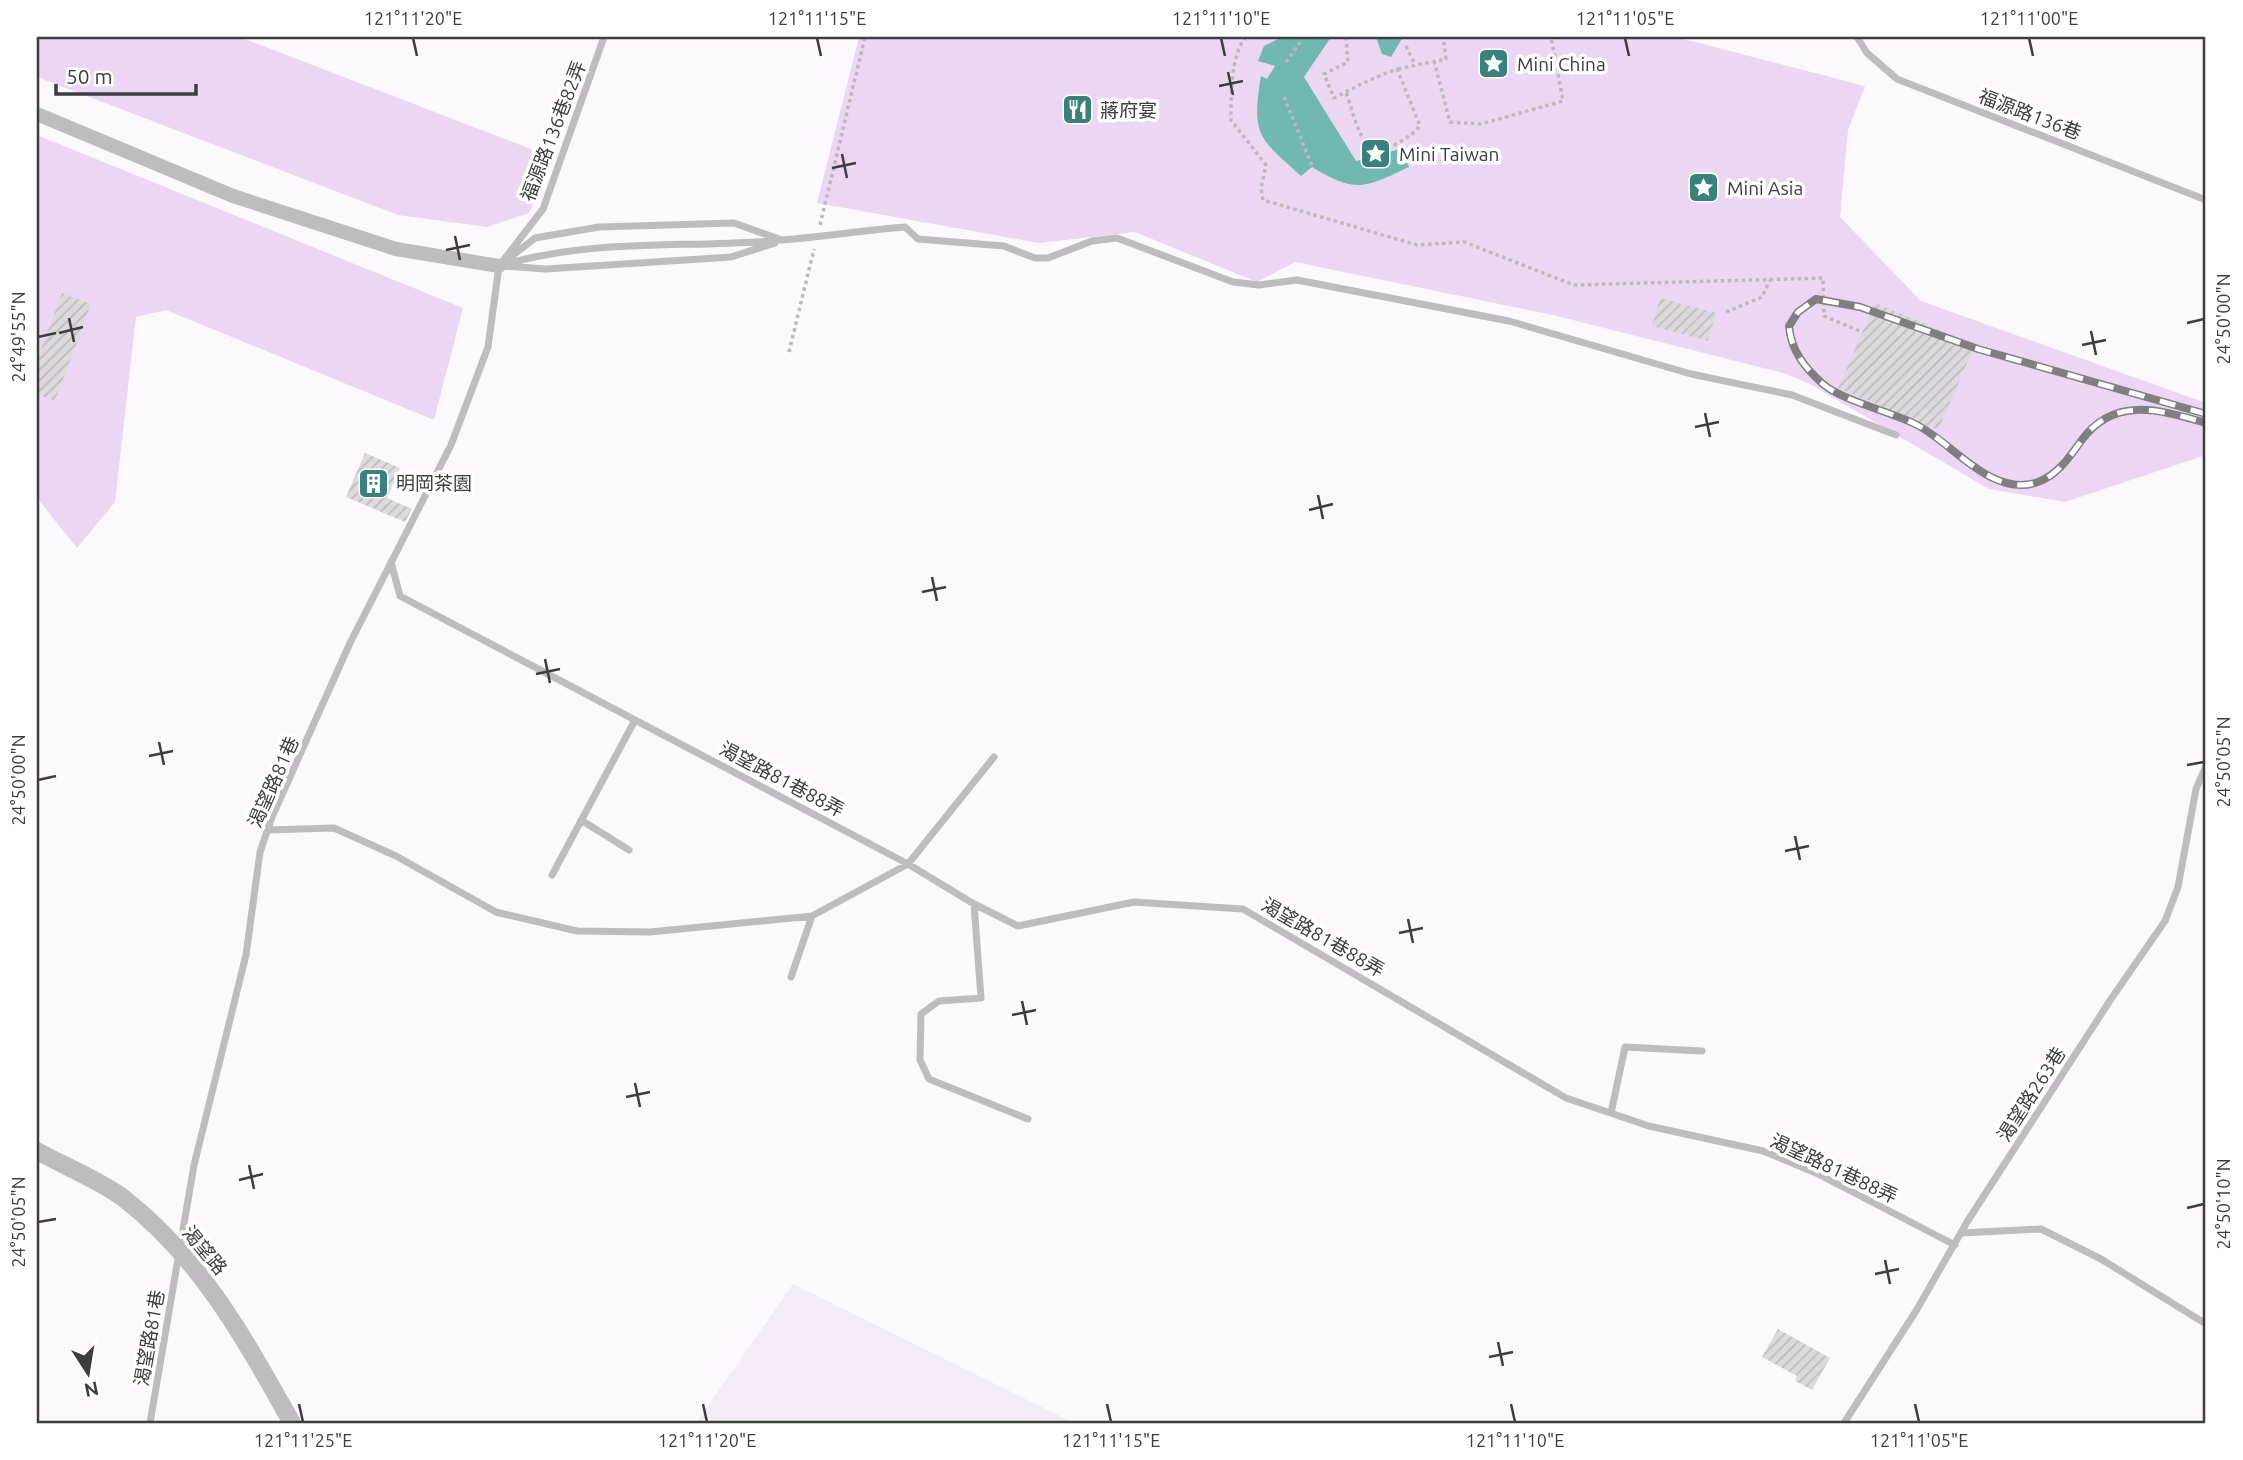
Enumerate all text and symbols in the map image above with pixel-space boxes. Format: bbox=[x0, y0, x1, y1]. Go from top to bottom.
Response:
text: 121°11'20"E bbox=[364, 8, 462, 28]
text: 121°11'15"E bbox=[768, 8, 866, 28]
text: 121°11'10"E bbox=[1172, 8, 1270, 28]
text: 121°11'05"E bbox=[1576, 8, 1674, 28]
text: 121°11'00"E bbox=[1980, 8, 2078, 28]
place icon: Mini China bbox=[1477, 47, 1511, 81]
scale bar bbox=[56, 52, 196, 96]
place label: Mini China bbox=[1517, 53, 1606, 75]
street label: 福源路136巷82弄 bbox=[516, 58, 590, 204]
text: 50 m bbox=[66, 64, 113, 88]
street label: 福源路136巷 bbox=[1976, 84, 2084, 144]
restaurant icon: 蔣府宴 bbox=[1060, 93, 1094, 127]
place label: 蔣府宴 bbox=[1100, 99, 1157, 121]
place icon: Mini Taiwan bbox=[1359, 137, 1393, 171]
place label: Mini Taiwan bbox=[1399, 143, 1499, 165]
place icon: Mini Asia bbox=[1687, 171, 1721, 205]
place label: Mini Asia bbox=[1727, 177, 1803, 199]
text: 24°50'00"N bbox=[2213, 273, 2233, 365]
text: 24°49'55"N bbox=[8, 291, 28, 383]
building icon: 明岡茶園 bbox=[356, 466, 390, 500]
place label: 明岡茶園 bbox=[396, 472, 472, 494]
text: 24°50'05"N bbox=[2213, 716, 2233, 808]
street label: 渴望路81巷 bbox=[243, 733, 303, 831]
text: 24°50'00"N bbox=[8, 734, 28, 826]
street label: 渴望路81巷88弄 bbox=[716, 737, 848, 821]
street label: 渴望路81巷88弄 bbox=[1258, 893, 1388, 981]
street label: 渴望路263巷 bbox=[1992, 1043, 2070, 1145]
street label: 渴望路81巷88弄 bbox=[1767, 1129, 1901, 1207]
text: 24°50'10"N bbox=[2213, 1158, 2233, 1250]
text: 24°50'05"N bbox=[8, 1176, 28, 1268]
street label: 渴望路 bbox=[178, 1221, 232, 1279]
street label: 渴望路81巷 bbox=[130, 1288, 168, 1388]
north arrow bbox=[52, 1338, 122, 1408]
text: N bbox=[82, 1377, 101, 1402]
text: 121°11'25"E bbox=[254, 1430, 352, 1450]
text: 121°11'20"E bbox=[658, 1430, 756, 1450]
text: 121°11'15"E bbox=[1062, 1430, 1160, 1450]
text: 121°11'10"E bbox=[1466, 1430, 1564, 1450]
text: 121°11'05"E bbox=[1870, 1430, 1968, 1450]

